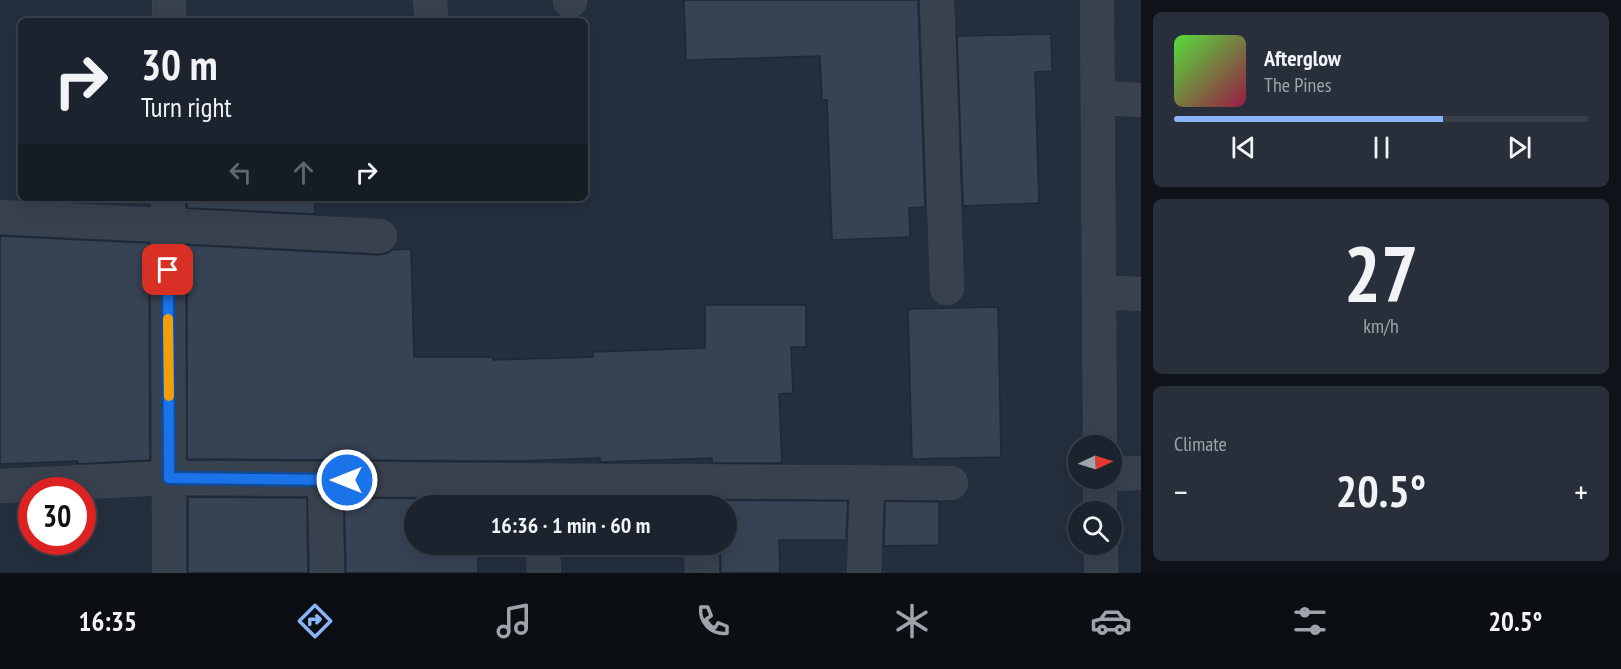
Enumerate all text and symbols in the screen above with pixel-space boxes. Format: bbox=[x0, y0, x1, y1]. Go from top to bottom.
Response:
text: 30 m bbox=[141, 37, 218, 92]
icon: right bbox=[42, 42, 120, 120]
text: Afterglow bbox=[1264, 44, 1341, 72]
text: The Pines bbox=[1264, 72, 1331, 98]
text: Turn right bbox=[141, 90, 232, 124]
icon: previous bbox=[1227, 131, 1260, 164]
icon: pause bbox=[1365, 131, 1398, 164]
icon: next bbox=[1503, 131, 1536, 164]
icon: left bbox=[224, 156, 257, 189]
icon: ahead bbox=[287, 156, 320, 189]
icon: right bbox=[350, 156, 383, 189]
text: 27 bbox=[1344, 223, 1418, 324]
pin bbox=[142, 244, 193, 295]
icon: arrive bbox=[151, 253, 184, 286]
text: km/h bbox=[1363, 313, 1399, 339]
text: Climate bbox=[1174, 431, 1227, 457]
north arrow bbox=[1068, 435, 1122, 489]
map controls bbox=[1068, 435, 1122, 555]
position arrow bbox=[315, 448, 379, 512]
text: 20.5° bbox=[1336, 461, 1426, 519]
text: − bbox=[1174, 470, 1188, 513]
text: + bbox=[1574, 470, 1588, 513]
speed limit sign: 30 bbox=[18, 477, 96, 555]
button: search bbox=[1068, 501, 1122, 555]
text: 16:36 · 1 min · 60 m bbox=[491, 511, 650, 539]
icon: directions bbox=[294, 600, 336, 642]
icon: music bbox=[493, 600, 535, 642]
icon: phone bbox=[692, 600, 734, 642]
icon: climate bbox=[891, 600, 933, 642]
icon: car bbox=[1090, 600, 1132, 642]
icon: filters bbox=[1289, 600, 1331, 642]
text: 16:35 bbox=[79, 604, 137, 638]
text: 20.5° bbox=[1488, 604, 1542, 638]

